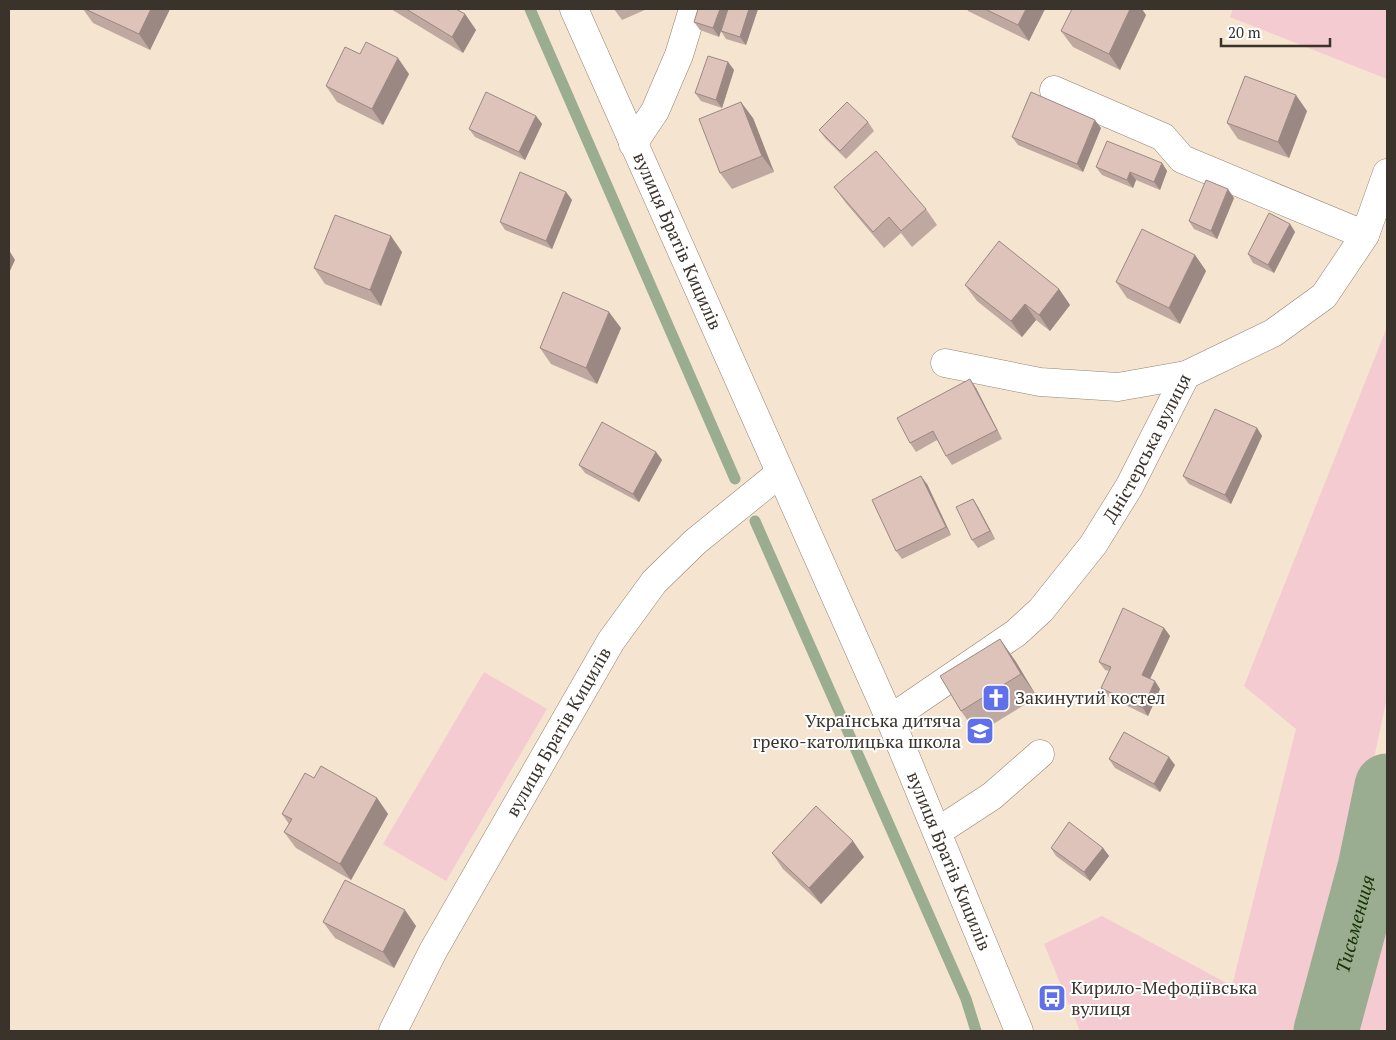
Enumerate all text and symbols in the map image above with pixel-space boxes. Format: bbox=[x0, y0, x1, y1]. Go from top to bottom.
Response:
scale bar bbox=[1221, 15, 1330, 47]
text: 20 m bbox=[1228, 22, 1261, 42]
street label: вулиця Братів Кицилів bbox=[628, 148, 728, 333]
street label: Дністерська вулиця bbox=[1097, 369, 1196, 527]
street label: вулиця Братів Кицилів bbox=[500, 642, 616, 821]
church icon: Закинутий костел bbox=[981, 683, 1011, 713]
place label: Закинутий костел bbox=[1015, 685, 1166, 709]
place label: Українська дитяча греко-католицька школа bbox=[753, 708, 961, 753]
school or university icon: Українська дитяча греко-католицька школа bbox=[965, 716, 995, 746]
street label: вулиця Братів Кицилів bbox=[902, 768, 997, 954]
water label: Тисьмениця bbox=[1329, 872, 1380, 976]
place label: Кирило-Мефодіївська вулиця bbox=[1071, 975, 1257, 1020]
bus stop icon: Кирило-Мефодіївська вулиця bbox=[1037, 983, 1067, 1013]

